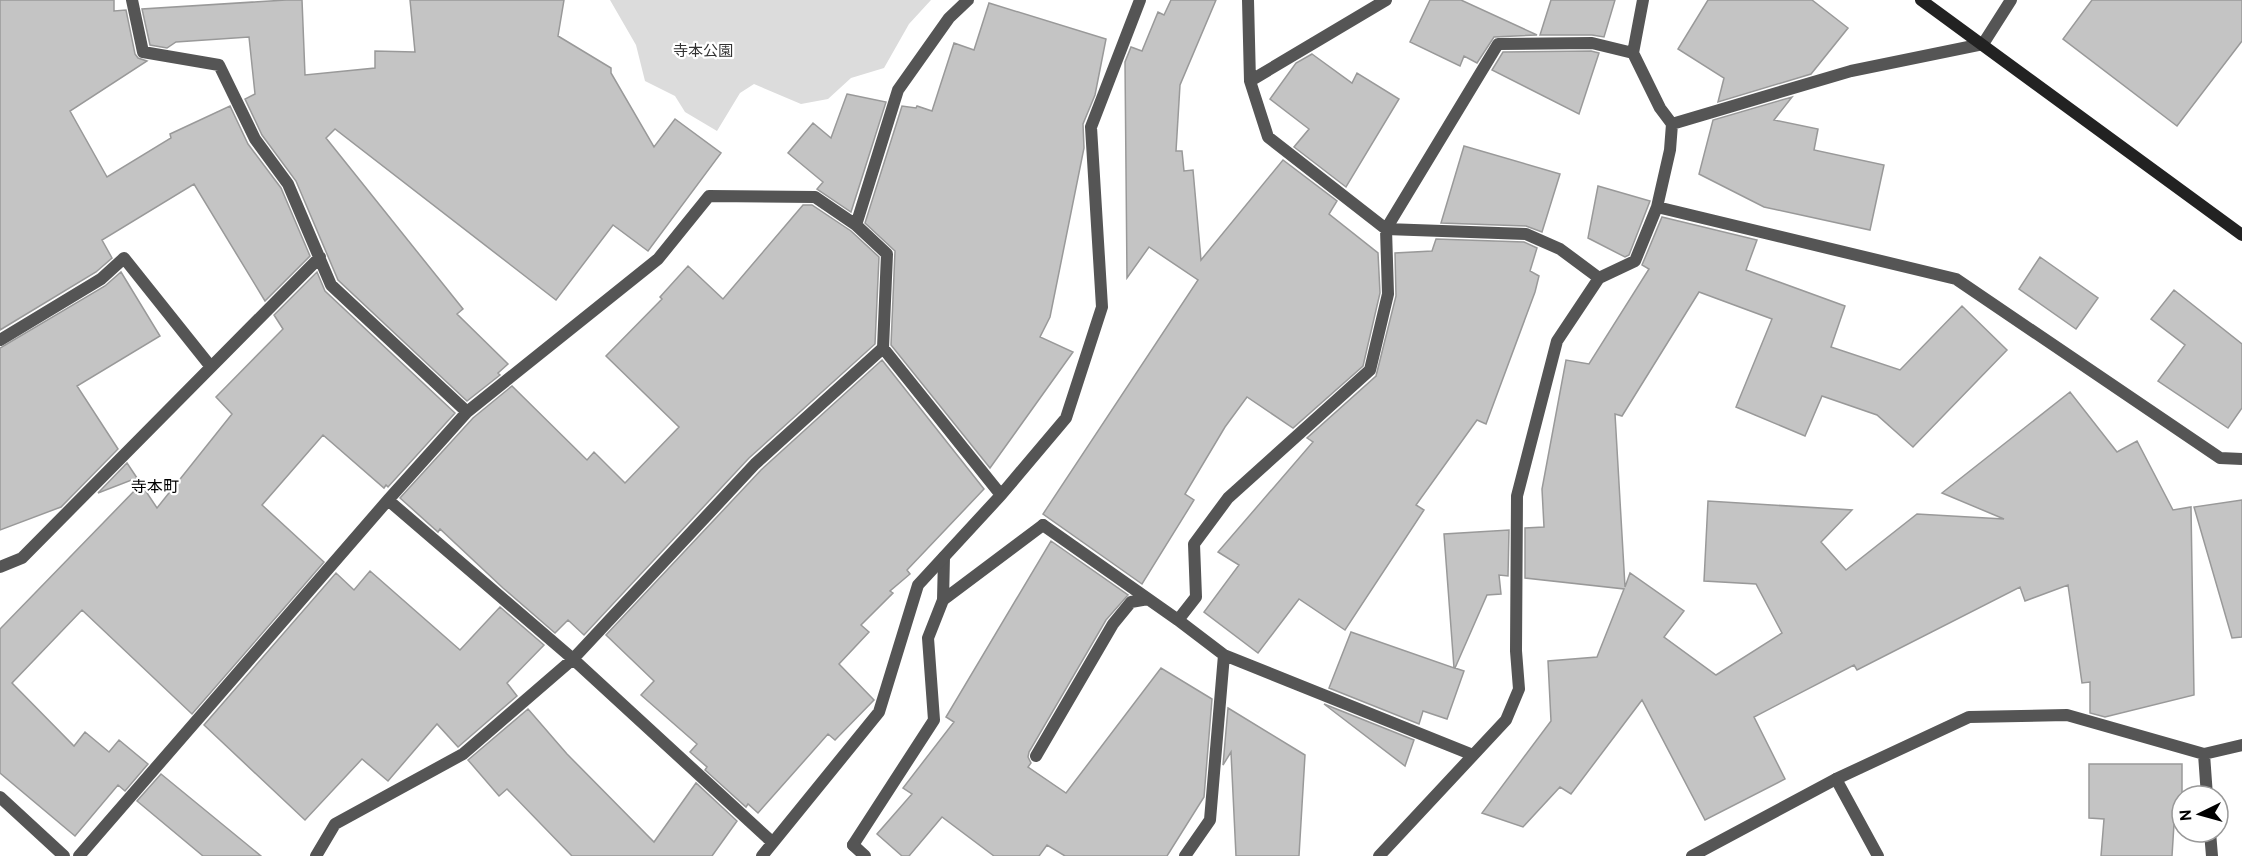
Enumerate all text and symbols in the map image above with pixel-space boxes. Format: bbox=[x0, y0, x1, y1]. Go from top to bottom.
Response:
park label: 寺本公園 bbox=[673, 43, 733, 62]
district label: 寺本町 bbox=[131, 478, 179, 498]
north arrow bbox=[2170, 784, 2230, 844]
text: N bbox=[2177, 809, 2198, 822]

